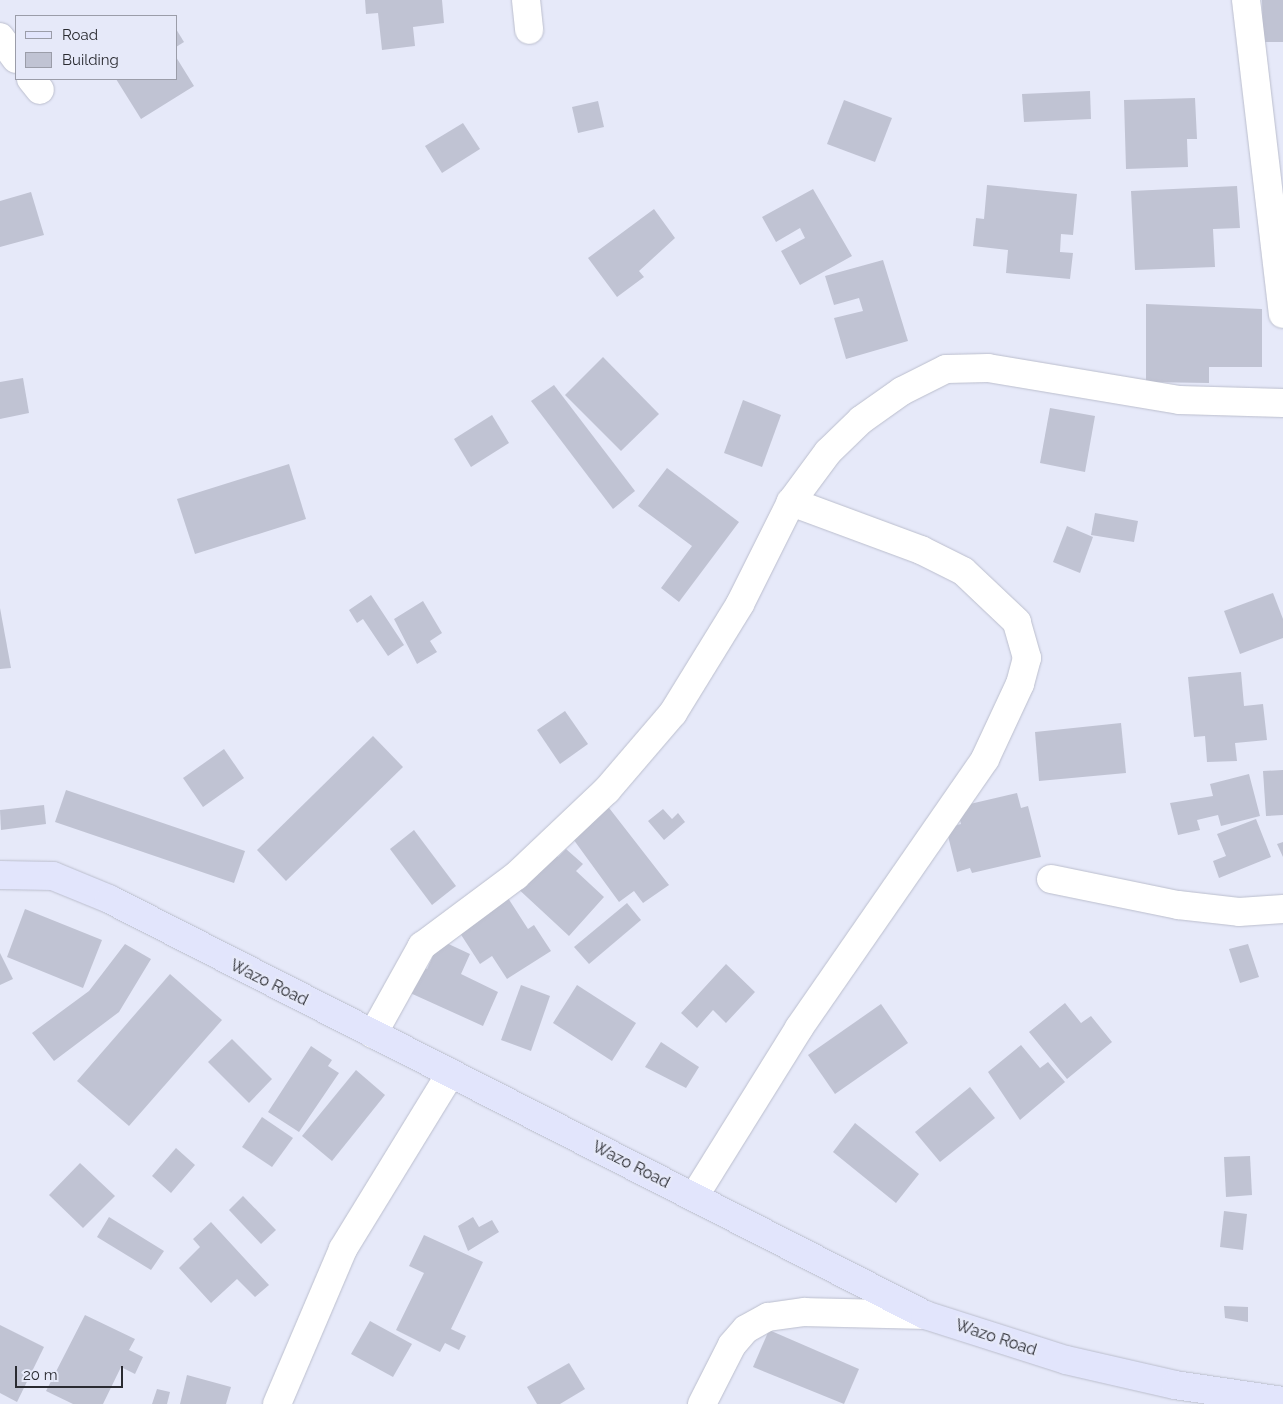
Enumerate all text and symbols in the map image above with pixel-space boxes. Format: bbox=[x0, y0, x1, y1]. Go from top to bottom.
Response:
legend bbox=[15, 15, 178, 80]
text: Road bbox=[62, 26, 98, 44]
text: Building bbox=[62, 51, 119, 69]
street label: Wazo Road bbox=[227, 956, 311, 1010]
street label: Wazo Road bbox=[589, 1137, 673, 1193]
street label: Wazo Road bbox=[953, 1316, 1039, 1360]
scale bar bbox=[18, 1356, 125, 1388]
text: 20 m bbox=[23, 1366, 58, 1384]

